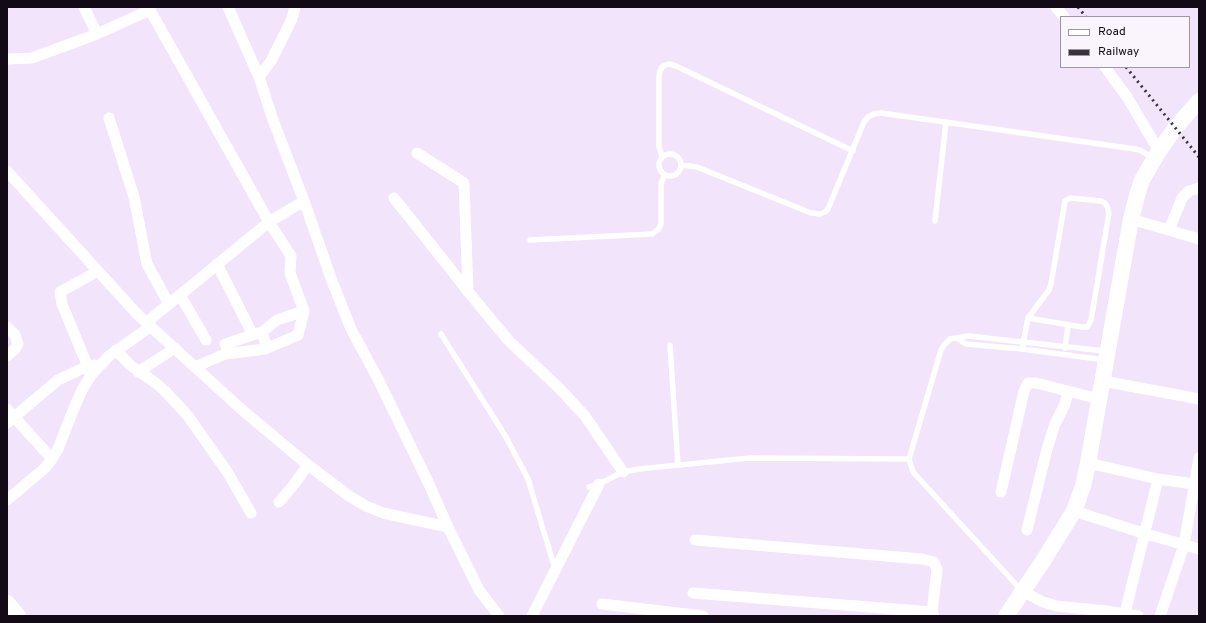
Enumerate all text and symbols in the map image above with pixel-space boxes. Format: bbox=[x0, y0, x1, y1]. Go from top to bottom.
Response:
legend bbox=[1060, 16, 1190, 68]
text: Road bbox=[1098, 24, 1126, 40]
text: Railway bbox=[1098, 44, 1139, 60]

